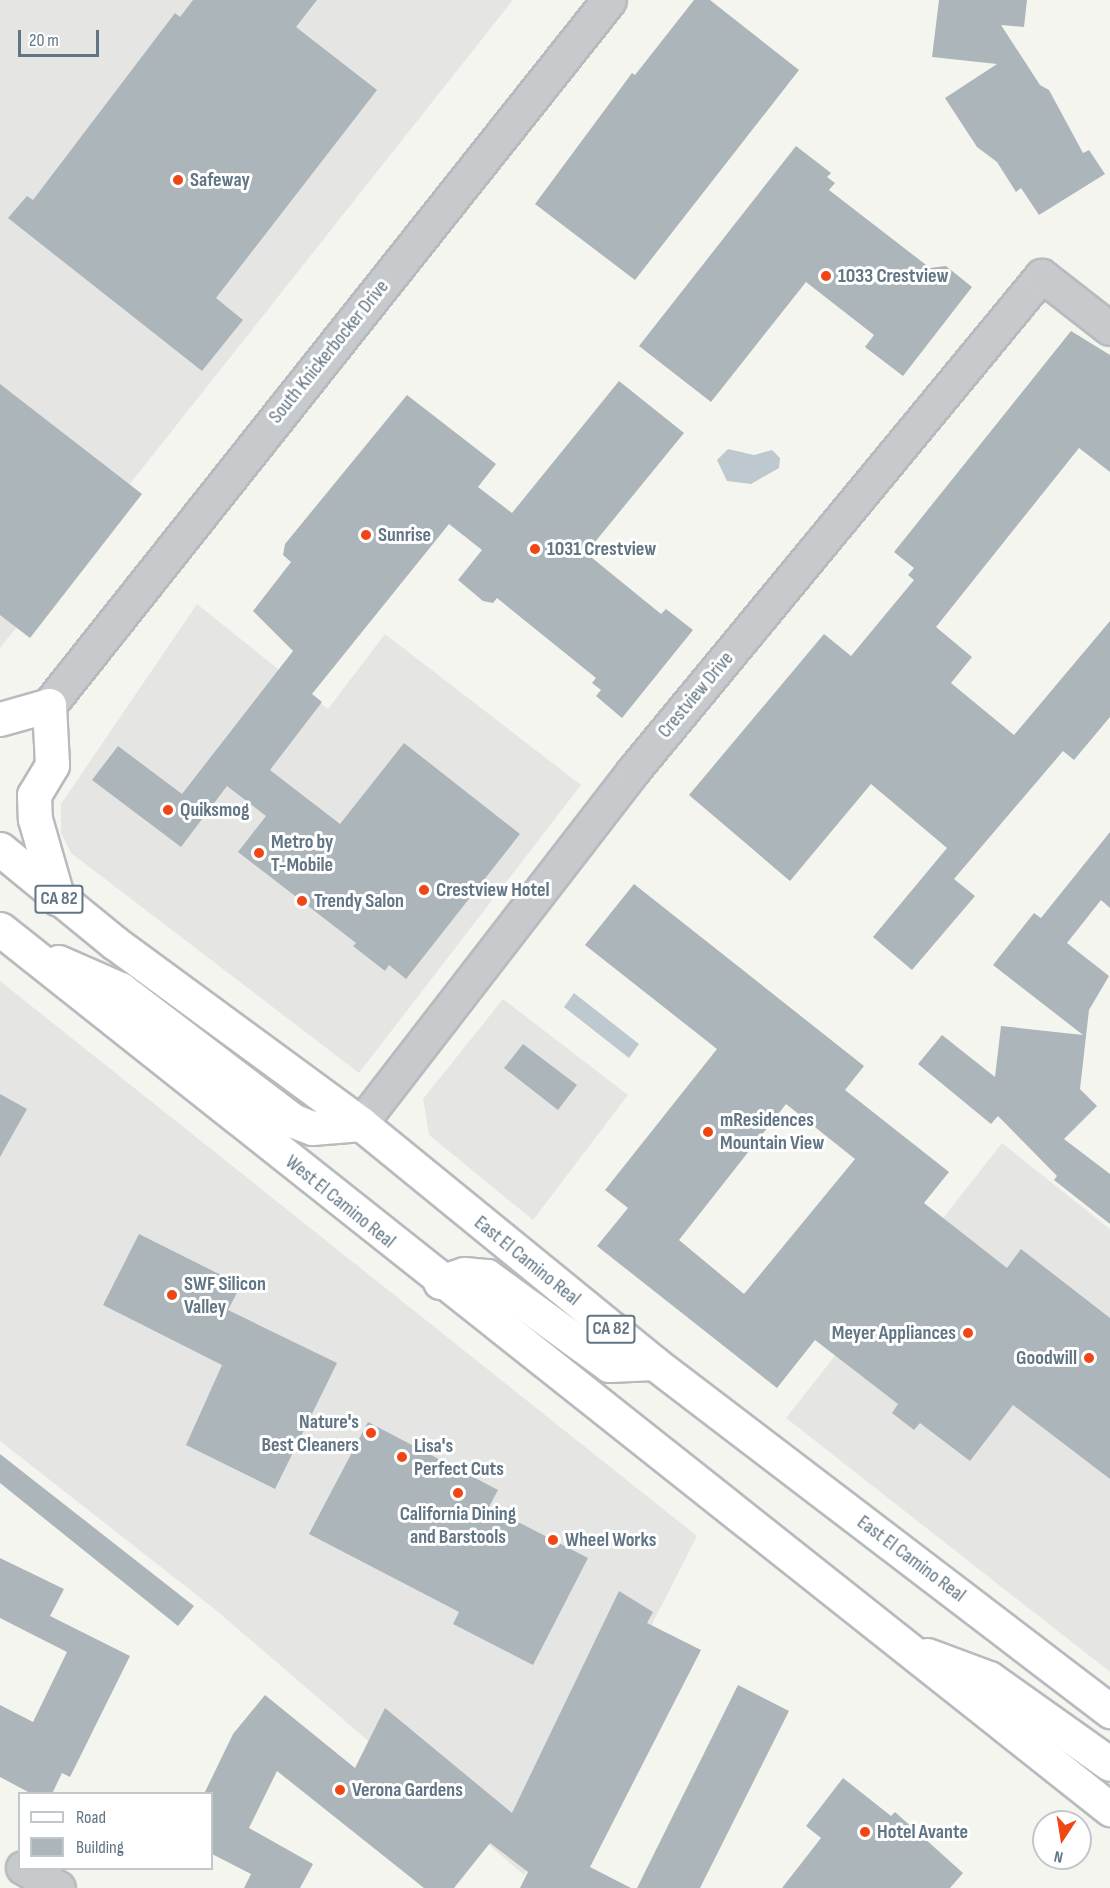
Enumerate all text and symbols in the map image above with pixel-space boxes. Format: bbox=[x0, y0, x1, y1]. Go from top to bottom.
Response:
scale bar bbox=[21, 18, 102, 56]
text: 20 m bbox=[29, 30, 59, 51]
place label: Safeway bbox=[190, 168, 250, 192]
marker: Safeway bbox=[171, 173, 185, 187]
place label: 1033 Crestview bbox=[838, 264, 948, 288]
marker: 1033 Crestview bbox=[819, 269, 833, 283]
street label: South Knickerbocker Drive bbox=[264, 276, 394, 428]
place label: Sunrise bbox=[378, 523, 431, 547]
marker: Sunrise bbox=[359, 528, 373, 542]
place label: 1031 Crestview bbox=[547, 537, 656, 561]
marker: 1031 Crestview bbox=[528, 542, 542, 556]
street label: Crestview Drive bbox=[653, 647, 739, 743]
place label: Quiksmog bbox=[180, 798, 249, 822]
marker: Quiksmog bbox=[161, 803, 175, 817]
place label: Metro by T-Mobile bbox=[271, 830, 333, 877]
marker: Metro by T-Mobile bbox=[252, 846, 266, 860]
place label: Crestview Hotel bbox=[436, 878, 550, 902]
marker: Crestview Hotel bbox=[417, 883, 431, 897]
road number: CA 82 bbox=[34, 884, 84, 914]
place label: Trendy Salon bbox=[314, 889, 404, 913]
marker: Trendy Salon bbox=[295, 894, 309, 908]
place label: mResidences Mountain View bbox=[720, 1108, 824, 1155]
marker: mResidences Mountain View bbox=[701, 1125, 715, 1139]
street label: West El Camino Real bbox=[280, 1150, 400, 1254]
street label: East El Camino Real bbox=[469, 1211, 585, 1311]
place label: SWF Silicon Valley bbox=[184, 1272, 266, 1319]
marker: SWF Silicon Valley bbox=[165, 1288, 179, 1302]
road number: CA 82 bbox=[586, 1314, 636, 1344]
place label: Meyer Appliances bbox=[832, 1321, 956, 1345]
marker: Meyer Appliances bbox=[961, 1326, 975, 1340]
place label: Goodwill bbox=[1016, 1346, 1077, 1370]
marker: Goodwill bbox=[1082, 1351, 1096, 1365]
place label: Nature's Best Cleaners bbox=[261, 1410, 359, 1457]
marker: Nature's Best Cleaners bbox=[364, 1426, 378, 1440]
place label: Lisa's Perfect Cuts bbox=[414, 1434, 504, 1481]
marker: Lisa's Perfect Cuts bbox=[395, 1450, 409, 1464]
marker: California Dining and Barstools bbox=[451, 1486, 465, 1500]
place label: California Dining and Barstools bbox=[400, 1502, 516, 1549]
street label: East El Camino Real bbox=[852, 1510, 970, 1608]
place label: Wheel Works bbox=[565, 1528, 656, 1552]
marker: Wheel Works bbox=[546, 1533, 560, 1547]
place label: Verona Gardens bbox=[352, 1778, 463, 1802]
marker: Verona Gardens bbox=[333, 1783, 347, 1797]
legend bbox=[18, 1792, 213, 1870]
text: Road bbox=[76, 1807, 106, 1828]
north arrow bbox=[1032, 1810, 1092, 1870]
place label: Hotel Avante bbox=[877, 1820, 968, 1844]
marker: Hotel Avante bbox=[858, 1825, 872, 1839]
text: Building bbox=[76, 1837, 124, 1858]
text: N bbox=[1052, 1846, 1065, 1866]

